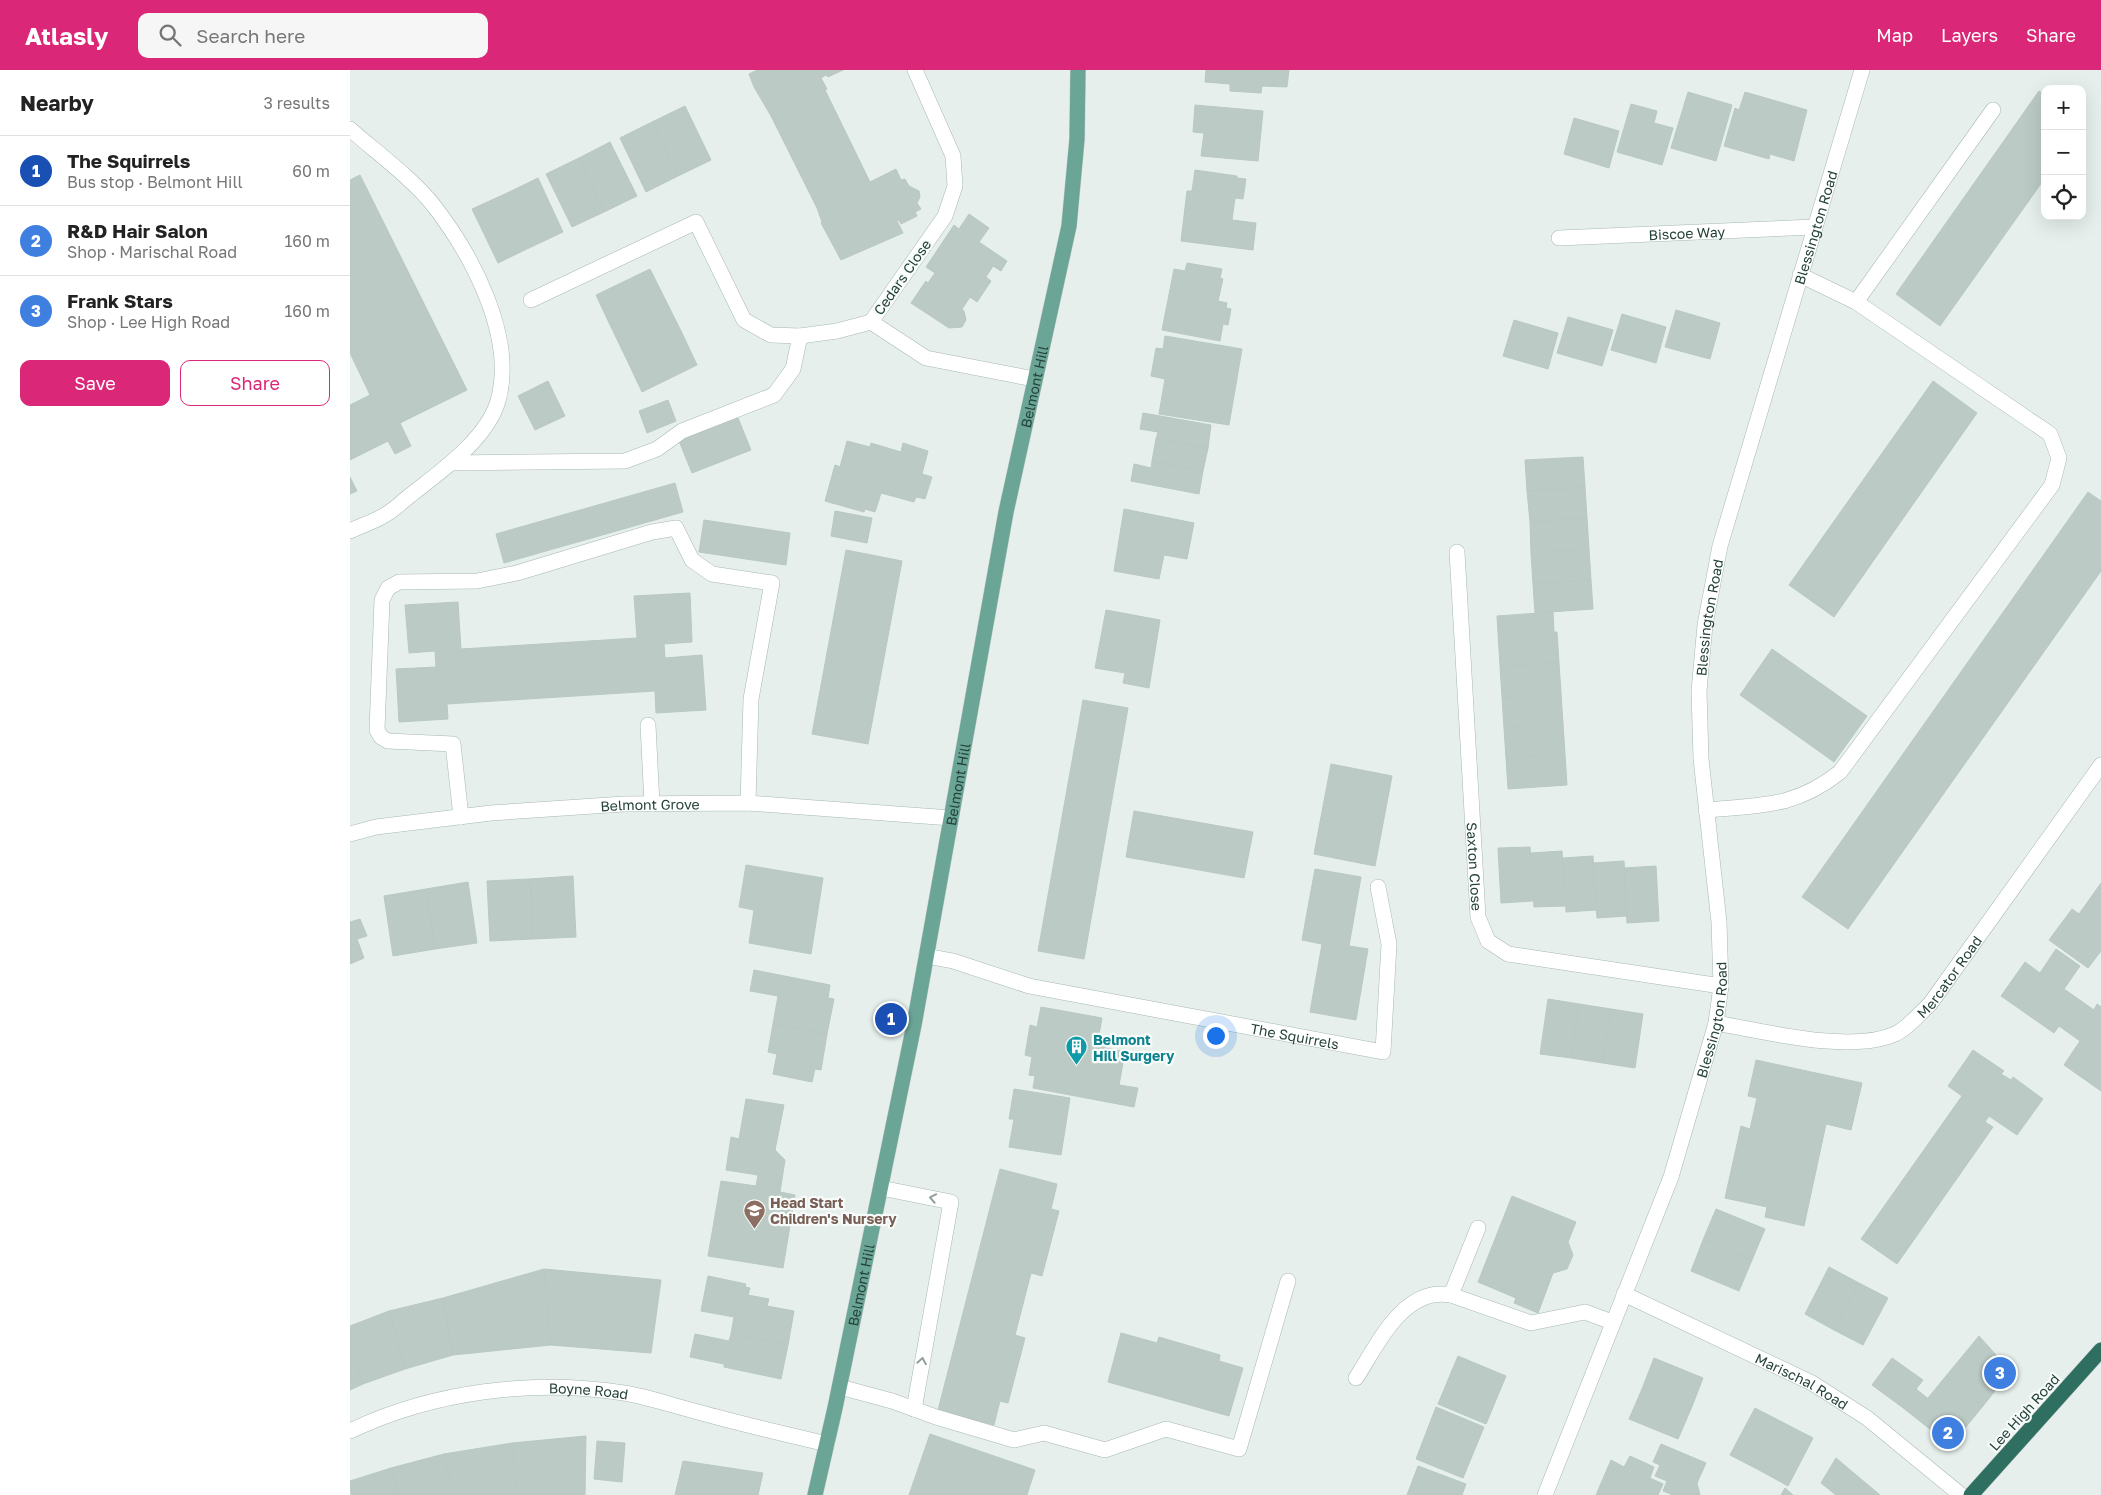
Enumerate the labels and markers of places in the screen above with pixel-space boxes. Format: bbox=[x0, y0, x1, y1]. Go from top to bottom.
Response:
pin: 1 bbox=[875, 1000, 907, 1038]
place label: Belmont Hill Surgery bbox=[1093, 1031, 1175, 1064]
building icon: Belmont Hill Surgery bbox=[1065, 1035, 1089, 1066]
place label: Head Start Children's Nursery bbox=[770, 1194, 897, 1227]
school or university icon: Head Start Children's Nursery bbox=[742, 1198, 766, 1229]
pin: 3 bbox=[1984, 1354, 2016, 1392]
pin: 2 bbox=[1932, 1414, 1964, 1452]

